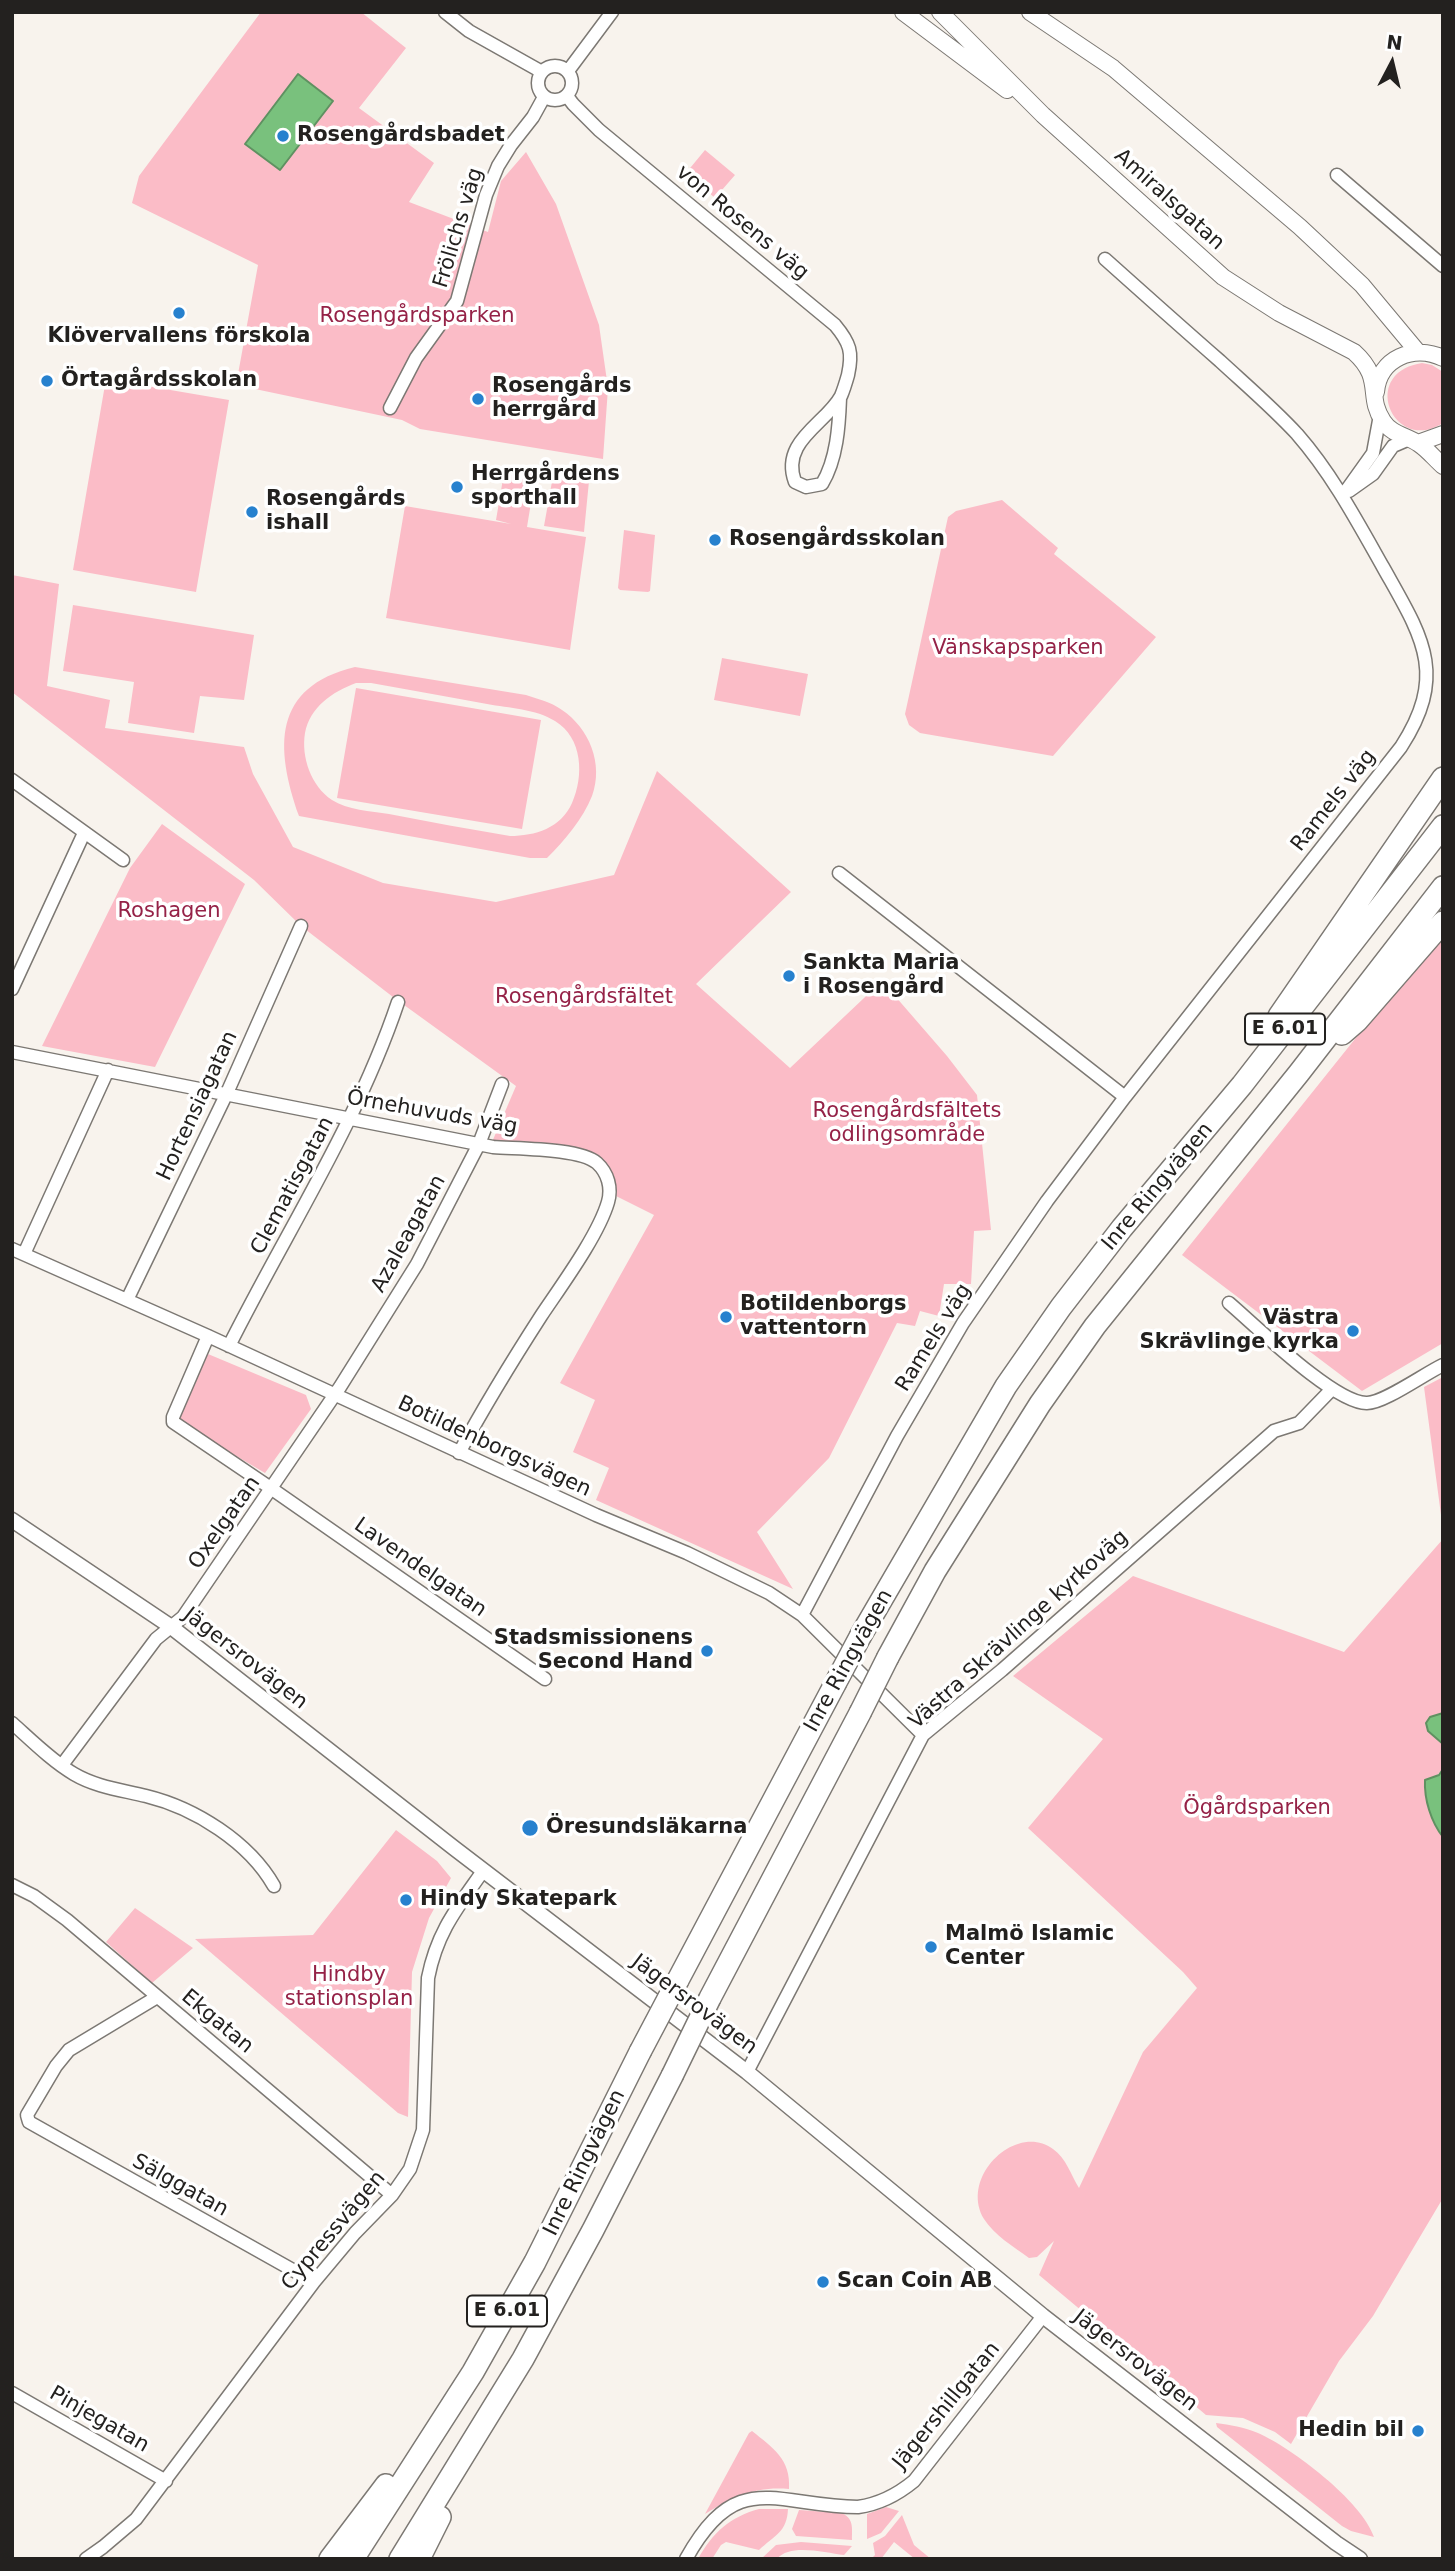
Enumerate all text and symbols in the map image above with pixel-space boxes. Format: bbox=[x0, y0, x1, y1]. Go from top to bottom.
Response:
north arrow bbox=[1357, 28, 1427, 98]
text: N bbox=[1385, 30, 1404, 54]
place label: Rosengårdsbadet bbox=[297, 123, 505, 149]
marker: Rosengårdsbadet bbox=[275, 128, 291, 144]
street label: Amiralsgatan bbox=[1109, 144, 1229, 256]
street label: von Rosens väg bbox=[671, 160, 813, 286]
street label: Frölichs väg bbox=[429, 165, 489, 291]
park label: Rosengårdsparken bbox=[320, 304, 514, 330]
marker: Klövervallens förskola bbox=[171, 305, 187, 321]
place label: Klövervallens förskola bbox=[47, 324, 311, 350]
place label: Örtagårdsskolan bbox=[61, 368, 257, 394]
marker: Örtagårdsskolan bbox=[39, 373, 55, 389]
place label: Rosengårds herrgård bbox=[492, 374, 631, 424]
marker: Rosengårds herrgård bbox=[470, 391, 486, 407]
place label: Herrgårdens sporthall bbox=[471, 462, 620, 512]
marker: Herrgårdens sporthall bbox=[449, 479, 465, 495]
place label: Rosengårds ishall bbox=[266, 487, 405, 537]
marker: Rosengårds ishall bbox=[244, 504, 260, 520]
place label: Rosengårdsskolan bbox=[729, 527, 945, 553]
marker: Rosengårdsskolan bbox=[707, 532, 723, 548]
park label: Vänskapsparken bbox=[932, 636, 1104, 662]
street label: Ramels väg bbox=[1286, 745, 1382, 857]
park label: Roshagen bbox=[117, 899, 221, 925]
place label: Sankta Maria i Rosengård bbox=[803, 951, 960, 1001]
marker: Sankta Maria i Rosengård bbox=[781, 968, 797, 984]
park label: Rosengårdsfältet bbox=[495, 985, 673, 1011]
road number: E 6.01 bbox=[1245, 1014, 1325, 1044]
street label: Hortensiagatan bbox=[152, 1027, 244, 1185]
street label: Örnehuvuds väg bbox=[345, 1086, 519, 1140]
park label: Rosengårdsfältets odlingsområde bbox=[813, 1099, 1001, 1149]
street label: Clematisgatan bbox=[246, 1113, 340, 1259]
street label: Inre Ringvägen bbox=[1097, 1118, 1219, 1256]
street label: Azaleagatan bbox=[366, 1171, 452, 1297]
street label: Ramels väg bbox=[891, 1279, 977, 1397]
place label: Botildenborgs vattentorn bbox=[740, 1292, 906, 1342]
place label: Västra Skrävlinge kyrka bbox=[1140, 1306, 1339, 1356]
marker: Botildenborgs vattentorn bbox=[718, 1309, 734, 1325]
marker: Västra Skrävlinge kyrka bbox=[1345, 1323, 1361, 1339]
street label: Botildenborgsvägen bbox=[393, 1391, 595, 1503]
street label: Oxelgatan bbox=[184, 1472, 266, 1574]
street label: Lavendelgatan bbox=[349, 1513, 491, 1623]
street label: Västra Skrävlinge kyrkoväg bbox=[904, 1525, 1134, 1735]
street label: Inre Ringvägen bbox=[799, 1585, 899, 1737]
street label: Jägersrovägen bbox=[178, 1603, 312, 1715]
place label: Stadsmissionens Second Hand bbox=[494, 1626, 693, 1676]
marker: Stadsmissionens Second Hand bbox=[699, 1643, 715, 1659]
park label: Ögårdsparken bbox=[1183, 1796, 1331, 1822]
place label: Öresundsläkarna bbox=[546, 1815, 747, 1841]
marker: Öresundsläkarna bbox=[520, 1818, 540, 1838]
place label: Hindy Skatepark bbox=[420, 1887, 617, 1913]
marker: Hindy Skatepark bbox=[398, 1892, 414, 1908]
place label: Malmö Islamic Center bbox=[945, 1922, 1114, 1972]
marker: Malmö Islamic Center bbox=[923, 1939, 939, 1955]
street label: Jägersrovägen bbox=[626, 1950, 762, 2060]
park label: Hindby stationsplan bbox=[285, 1963, 413, 2013]
street label: Ekgatan bbox=[176, 1985, 258, 2059]
street label: Inre Ringvägen bbox=[539, 2086, 631, 2240]
street label: Sälggatan bbox=[128, 2149, 232, 2223]
street label: Cypressvägen bbox=[277, 2166, 391, 2296]
place label: Scan Coin AB bbox=[837, 2269, 993, 2295]
marker: Scan Coin AB bbox=[815, 2274, 831, 2290]
road number: E 6.01 bbox=[467, 2296, 547, 2326]
street label: Jägersrovägen bbox=[1068, 2305, 1202, 2417]
street label: Jägershillgatan bbox=[888, 2337, 1006, 2475]
street label: Pinjegatan bbox=[45, 2381, 153, 2459]
place label: Hedin bil bbox=[1298, 2418, 1404, 2444]
marker: Hedin bil bbox=[1410, 2423, 1426, 2439]

